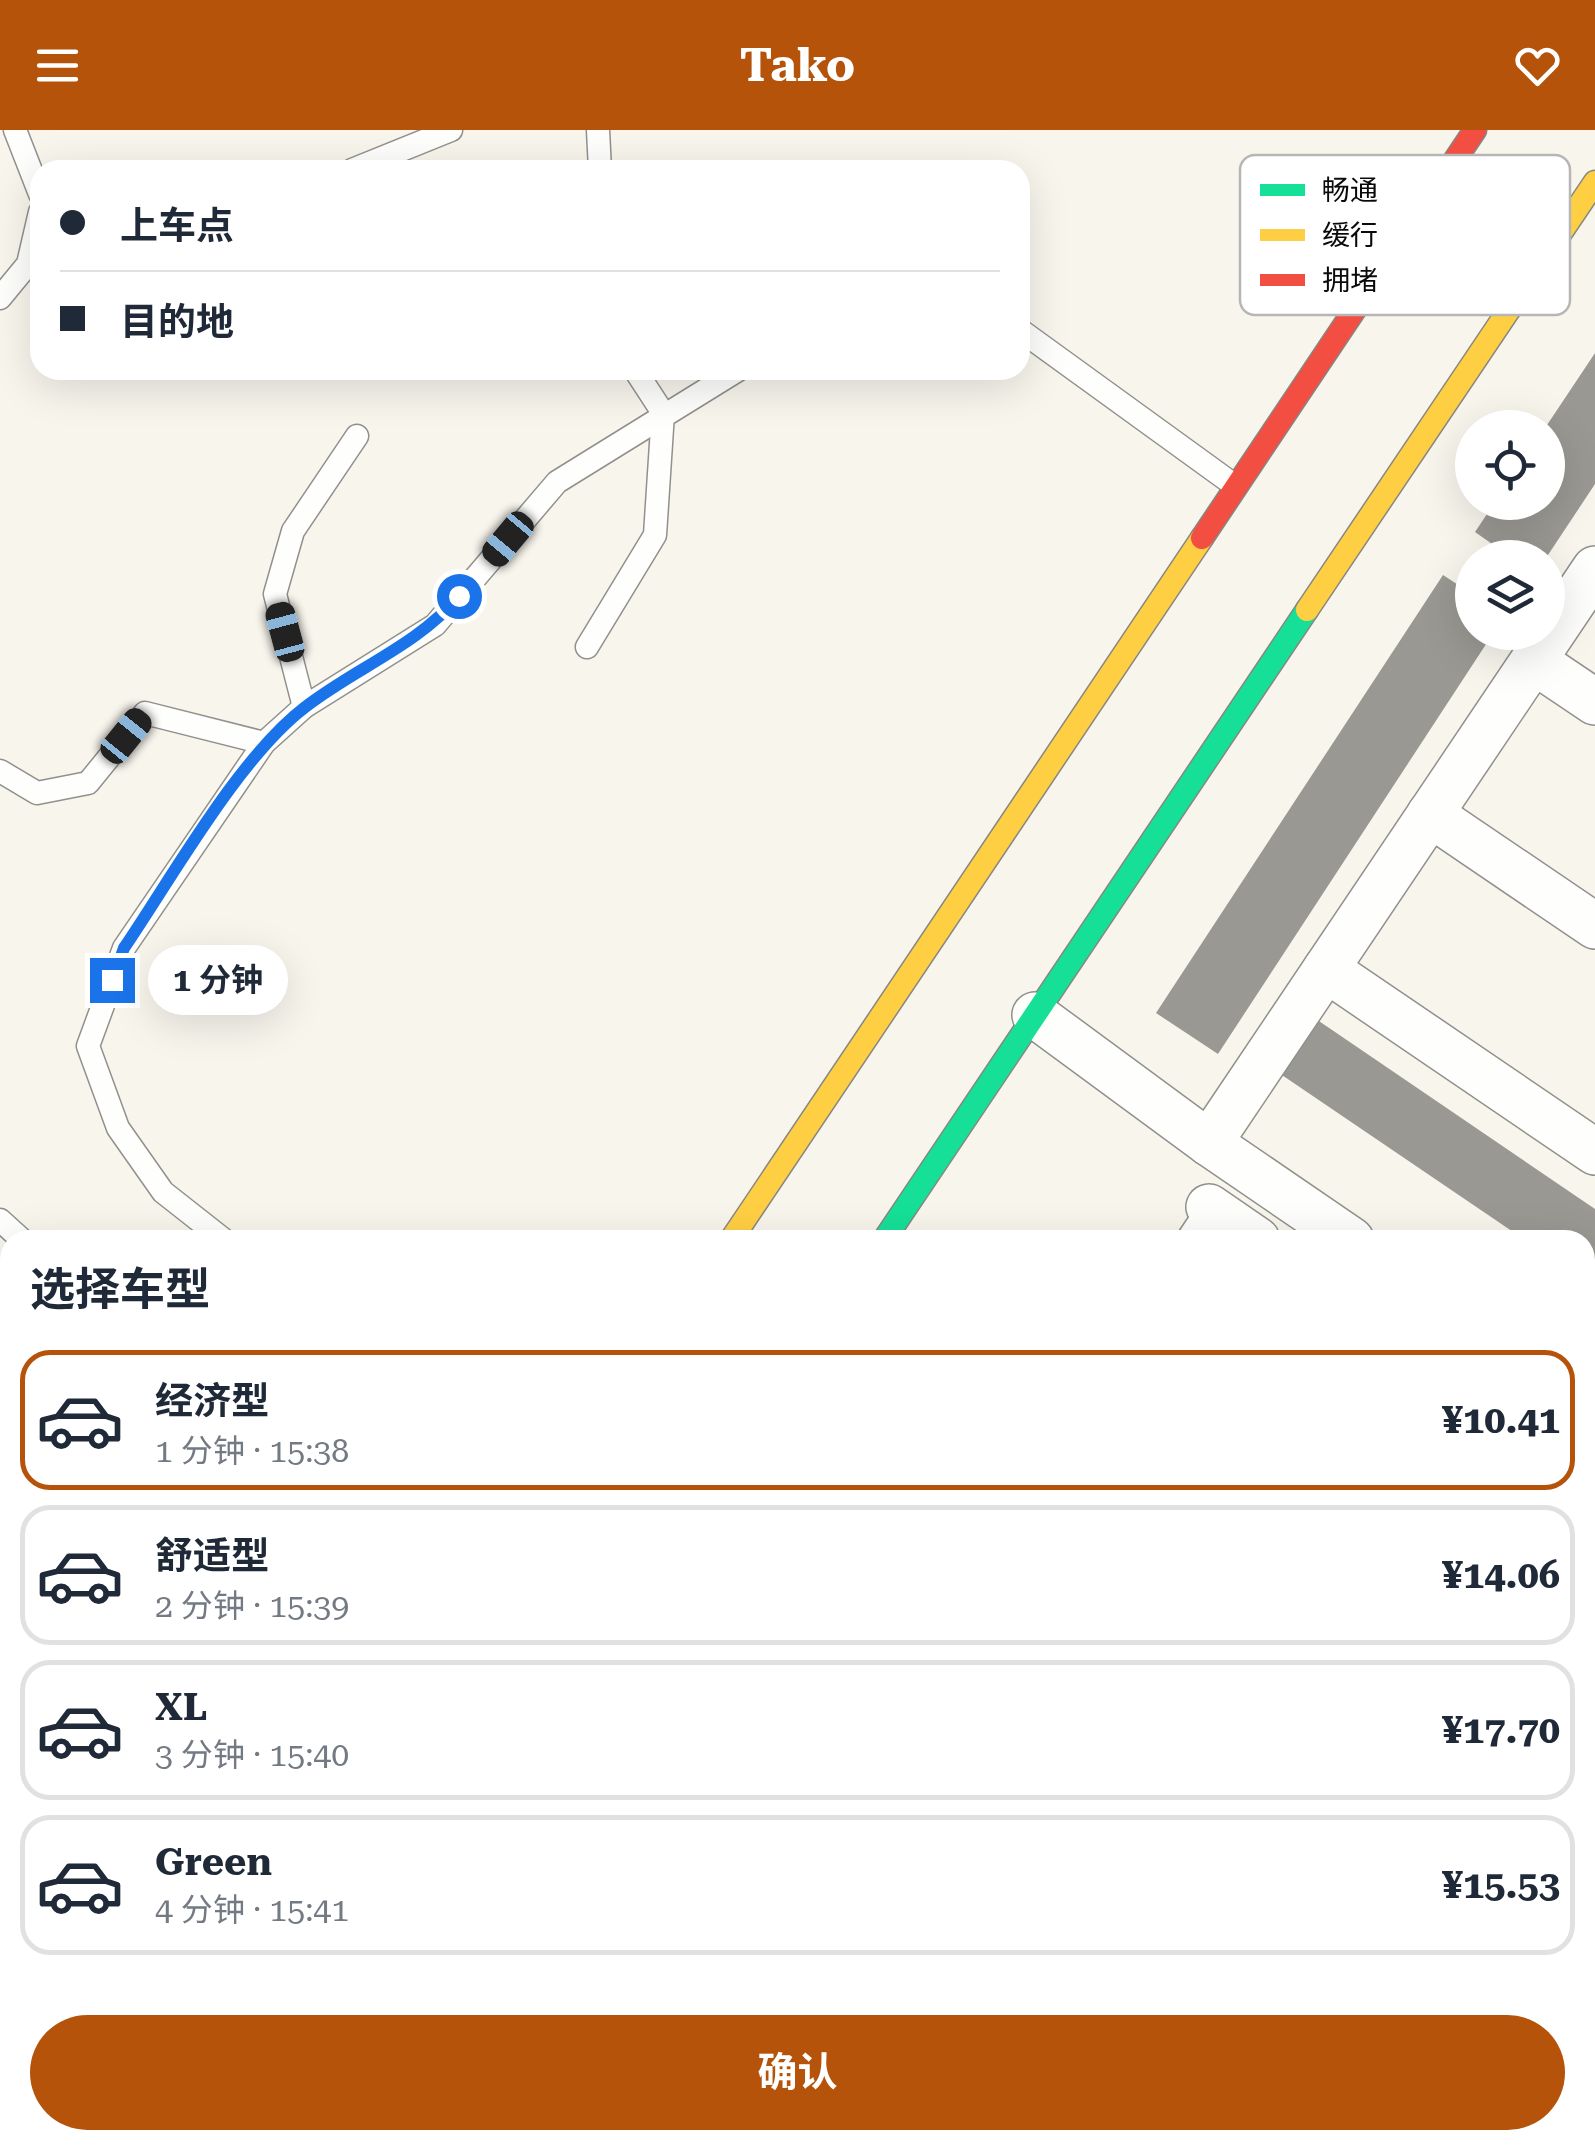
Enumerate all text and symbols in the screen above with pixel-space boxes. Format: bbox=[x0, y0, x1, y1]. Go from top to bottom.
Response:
icon: menu bbox=[30, 38, 85, 93]
icon: heart bbox=[1510, 38, 1565, 93]
text: Tako bbox=[740, 39, 855, 92]
legend bbox=[1240, 155, 1570, 315]
text: 畅通 bbox=[1322, 174, 1378, 207]
text: 上车点 bbox=[120, 204, 234, 248]
text: 缓行 bbox=[1322, 219, 1378, 252]
text: 拥堵 bbox=[1322, 264, 1378, 297]
text: 目的地 bbox=[120, 300, 234, 344]
map controls bbox=[1455, 410, 1565, 650]
button: locate bbox=[1455, 410, 1565, 520]
car bbox=[477, 506, 539, 572]
button: layers bbox=[1455, 540, 1565, 650]
route start bbox=[437, 574, 482, 619]
car bbox=[263, 599, 307, 665]
car bbox=[95, 703, 157, 769]
callout: 1 分钟 bbox=[147, 945, 287, 1015]
route end bbox=[90, 958, 135, 1003]
text: 1 分钟 bbox=[173, 961, 263, 999]
text: 选择车型 bbox=[30, 1263, 210, 1316]
icon: car bbox=[35, 1375, 125, 1465]
text: 经济型 bbox=[155, 1379, 269, 1423]
text: ¥10.41 bbox=[1442, 1398, 1560, 1442]
text: 1 分钟 · 15:38 bbox=[155, 1432, 349, 1470]
icon: car bbox=[35, 1530, 125, 1620]
text: 舒适型 bbox=[155, 1534, 269, 1578]
text: ¥14.06 bbox=[1442, 1553, 1560, 1597]
text: 2 分钟 · 15:39 bbox=[155, 1587, 349, 1625]
icon: car bbox=[35, 1685, 125, 1775]
text: XL bbox=[155, 1685, 207, 1729]
text: ¥17.70 bbox=[1442, 1708, 1560, 1752]
text: 3 分钟 · 15:40 bbox=[155, 1736, 349, 1774]
icon: car bbox=[35, 1840, 125, 1930]
text: Green bbox=[155, 1840, 272, 1884]
text: ¥15.53 bbox=[1442, 1863, 1560, 1907]
text: 4 分钟 · 15:41 bbox=[155, 1891, 349, 1929]
button: 确认 bbox=[30, 2015, 1565, 2130]

